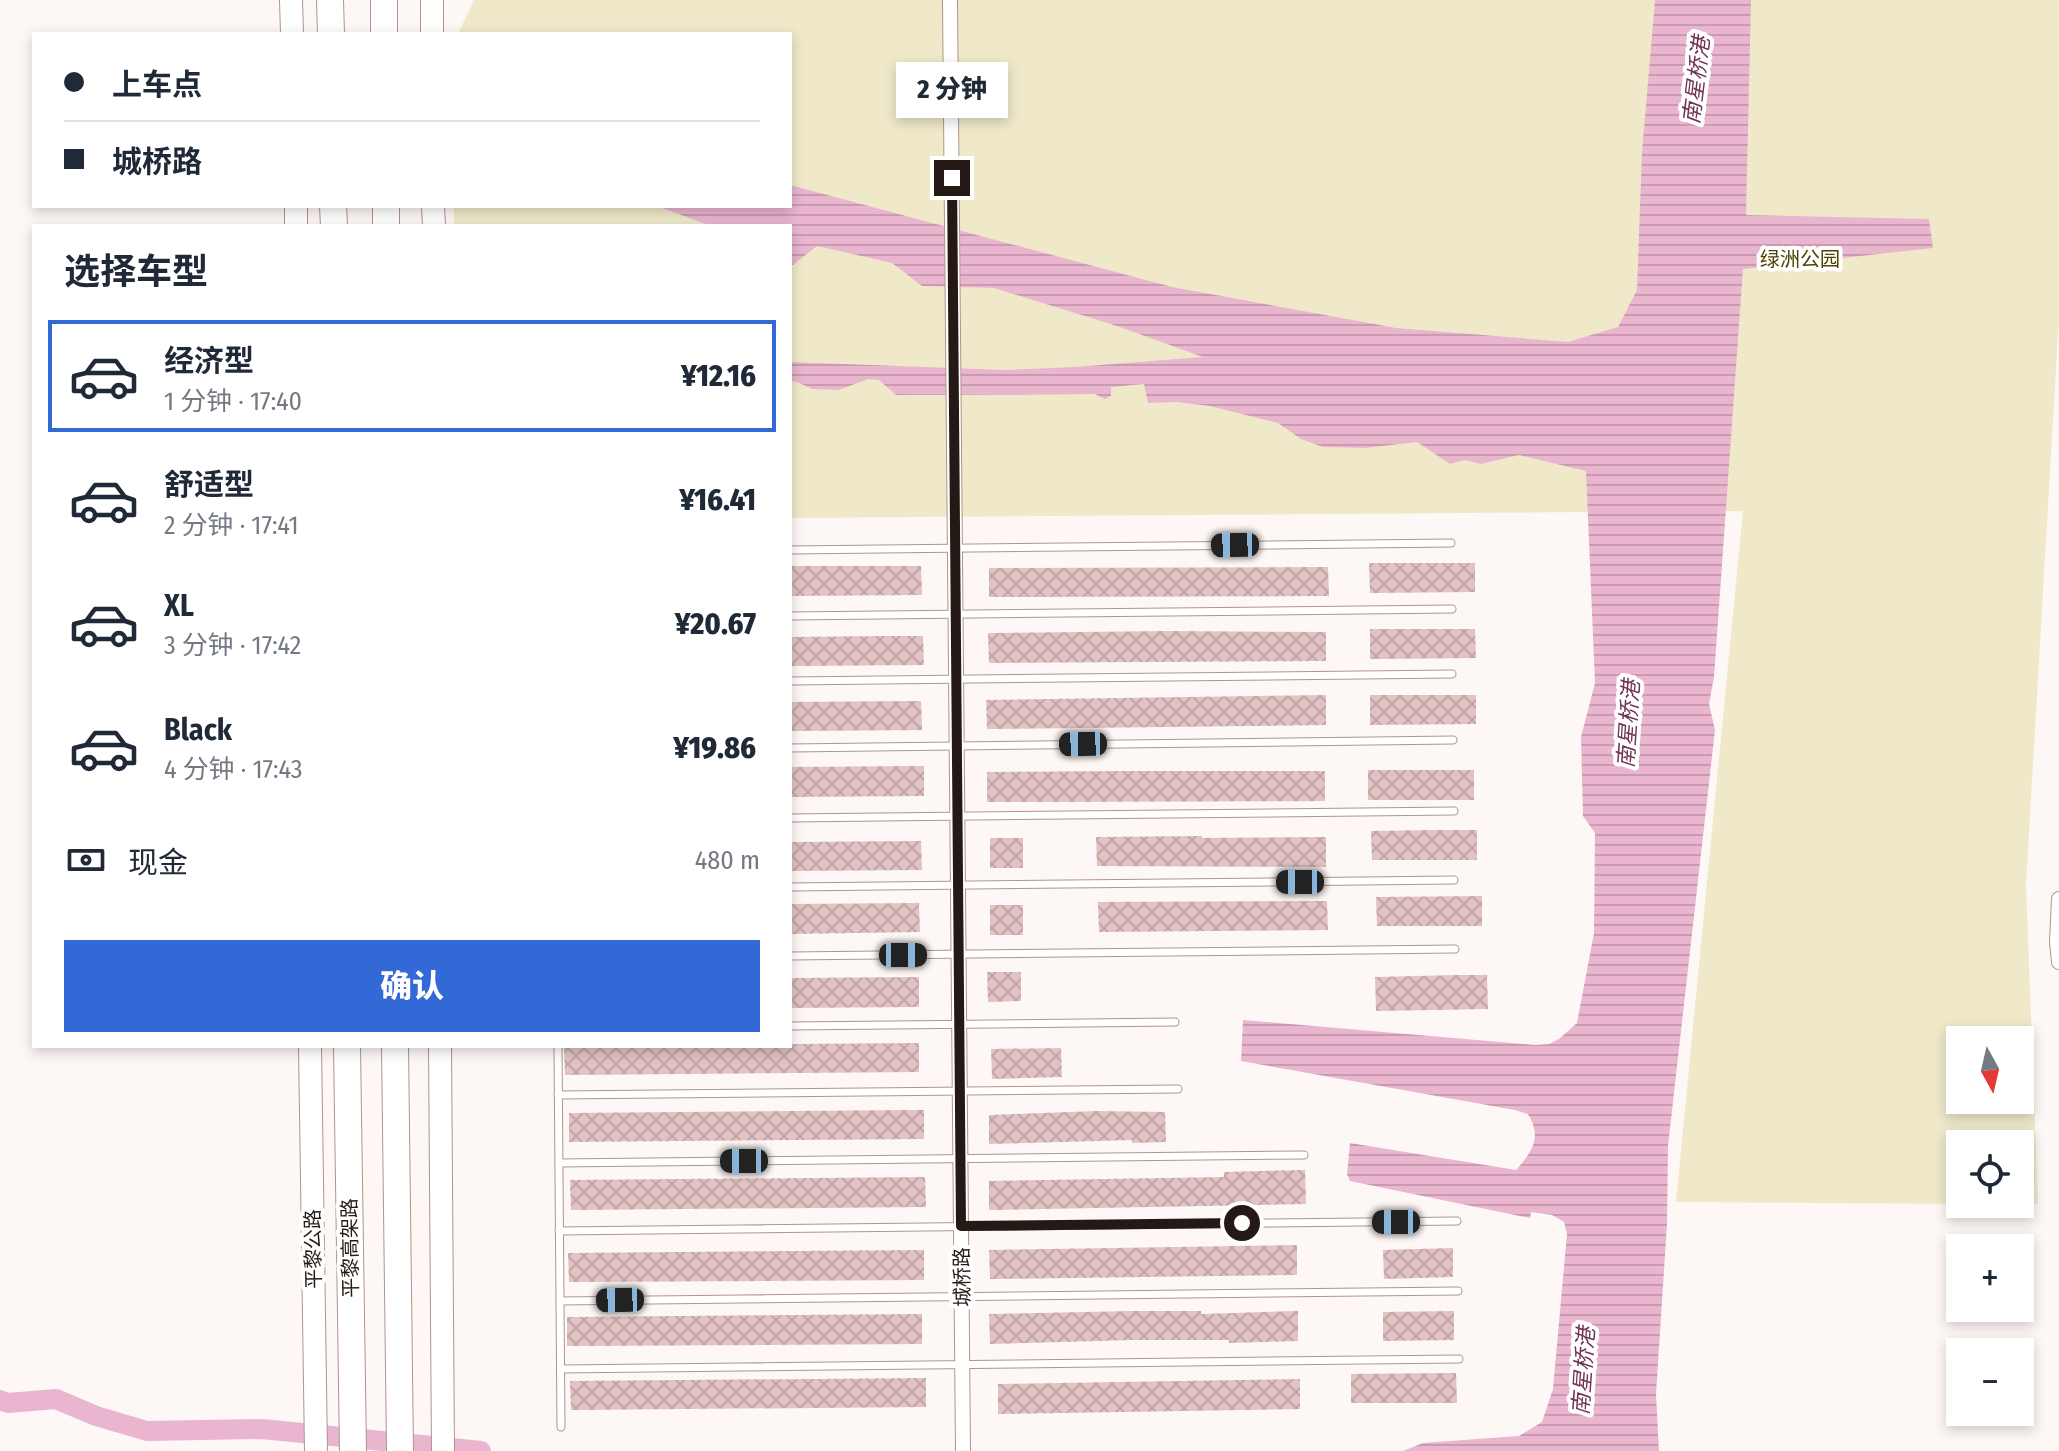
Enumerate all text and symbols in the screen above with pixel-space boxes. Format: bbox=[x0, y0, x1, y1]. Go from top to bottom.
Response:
water label: 南星桥港 bbox=[1678, 32, 1716, 125]
callout: 2 分钟 bbox=[896, 62, 1008, 118]
text: 上车点 bbox=[112, 67, 202, 103]
text: 2 分钟 bbox=[917, 74, 987, 105]
text: 城桥路 bbox=[112, 144, 202, 180]
route end bbox=[934, 160, 970, 196]
park label: 绿洲公园 bbox=[1760, 247, 1840, 271]
text: 选择车型 bbox=[64, 250, 208, 294]
icon: car bbox=[68, 340, 140, 412]
text: 经济型 bbox=[164, 343, 254, 379]
text: ¥12.16 bbox=[681, 358, 756, 394]
text: 1 分钟 · 17:40 bbox=[164, 386, 302, 417]
icon: car bbox=[68, 464, 140, 536]
text: 舒适型 bbox=[164, 467, 254, 503]
text: ¥16.41 bbox=[679, 482, 756, 518]
text: 2 分钟 · 17:41 bbox=[164, 510, 299, 541]
car bbox=[1211, 533, 1259, 557]
icon: car bbox=[68, 588, 140, 660]
text: XL bbox=[164, 588, 194, 624]
text: ¥20.67 bbox=[675, 606, 756, 642]
text: 3 分钟 · 17:42 bbox=[164, 630, 301, 661]
water label: 南星桥港 bbox=[1612, 676, 1645, 769]
icon: car bbox=[68, 712, 140, 784]
text: Black bbox=[164, 712, 232, 748]
text: ¥19.86 bbox=[673, 730, 756, 766]
car bbox=[1059, 732, 1107, 756]
text: 4 分钟 · 17:43 bbox=[164, 754, 302, 785]
icon: cash bbox=[64, 838, 108, 882]
text: 现金 bbox=[128, 845, 188, 881]
text: 480 m bbox=[695, 845, 760, 876]
car bbox=[1276, 870, 1324, 894]
button: 确认 bbox=[64, 940, 760, 1032]
car bbox=[879, 943, 927, 967]
north arrow bbox=[1946, 1026, 2034, 1114]
map controls bbox=[1946, 1026, 2034, 1426]
button: locate bbox=[1946, 1130, 2034, 1218]
car bbox=[720, 1149, 768, 1173]
street label: 平黎高架路 bbox=[337, 1198, 363, 1298]
route start bbox=[1224, 1205, 1260, 1241]
street label: 平黎公路 bbox=[300, 1209, 326, 1289]
car bbox=[1372, 1210, 1420, 1234]
button: + bbox=[1946, 1234, 2034, 1322]
street label: 城桥路 bbox=[949, 1247, 975, 1307]
car bbox=[596, 1288, 644, 1312]
water label: 南星桥港 bbox=[1567, 1323, 1600, 1416]
button: − bbox=[1946, 1338, 2034, 1426]

